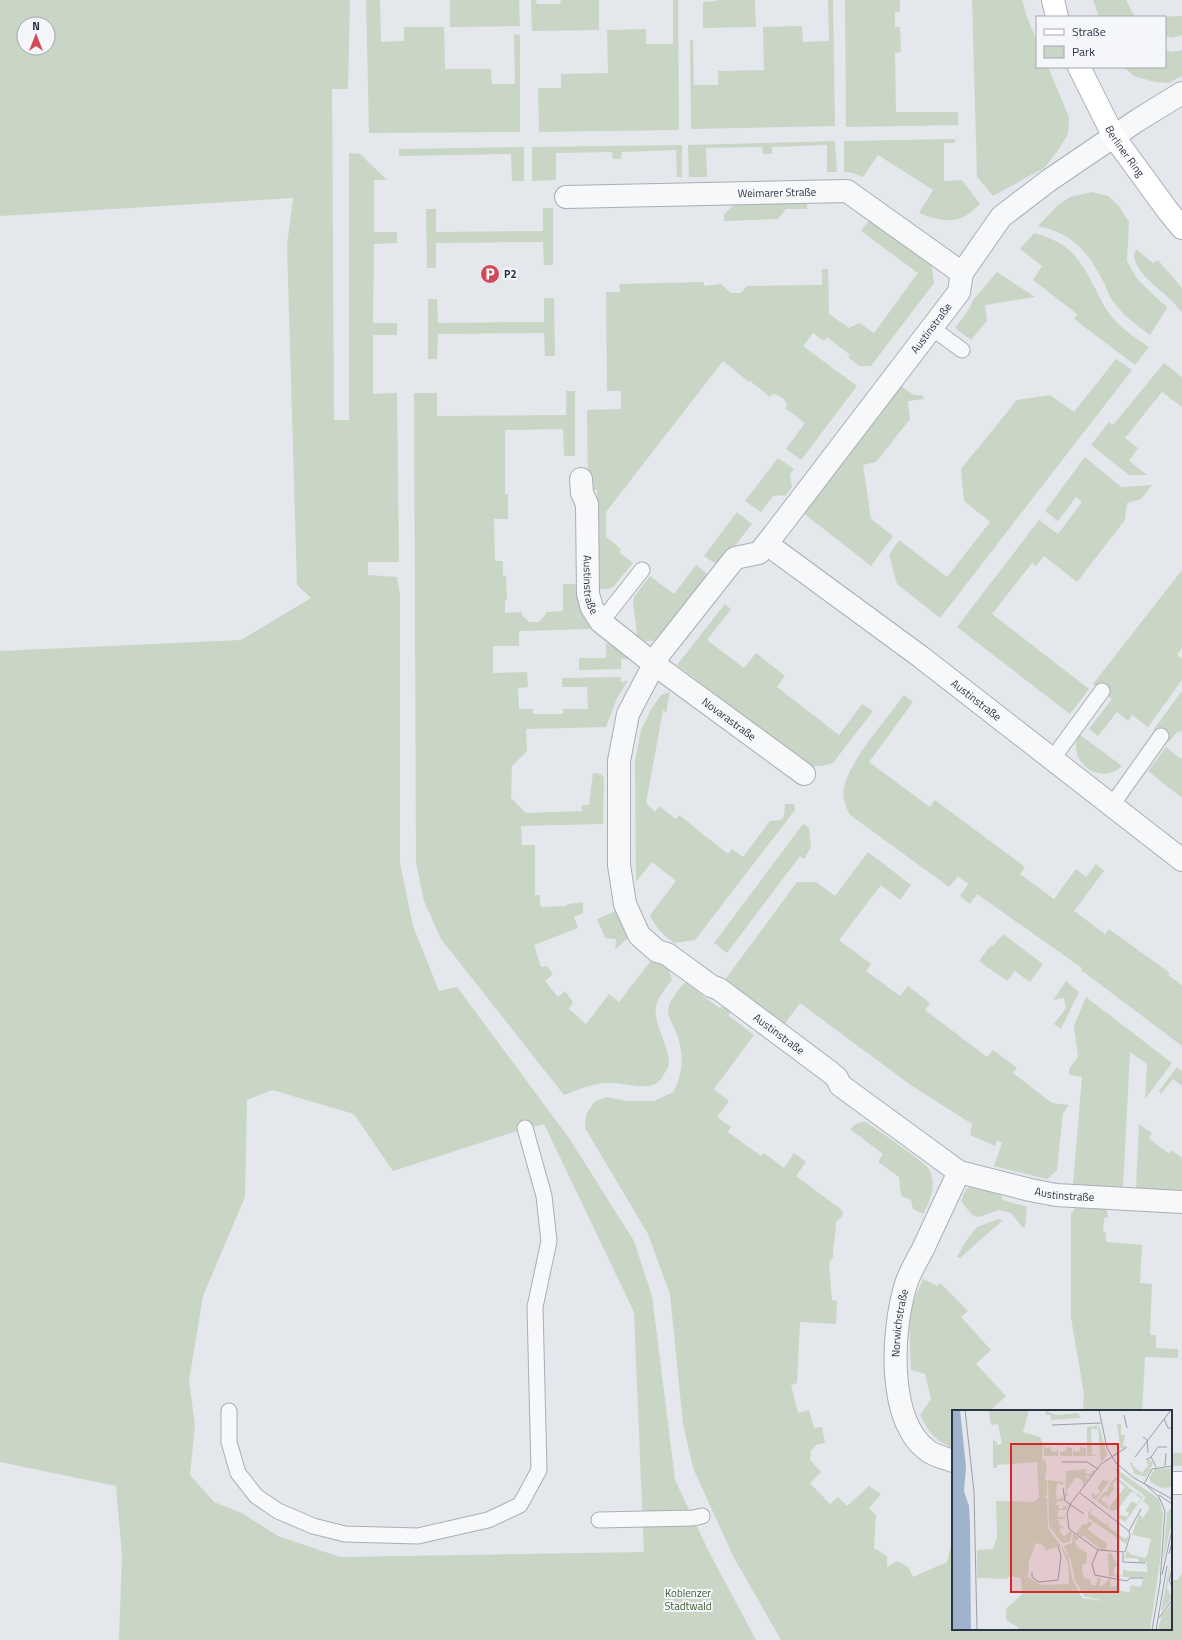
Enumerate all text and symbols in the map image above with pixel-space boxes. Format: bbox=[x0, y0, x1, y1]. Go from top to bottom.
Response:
north arrow bbox=[16, 16, 56, 56]
legend bbox=[1036, 16, 1166, 68]
text: N bbox=[32, 18, 40, 34]
text: Straße bbox=[1072, 22, 1106, 41]
text: Park bbox=[1072, 42, 1095, 61]
street label: Berliner Ring bbox=[1101, 123, 1149, 180]
street label: Weimarer Straße bbox=[737, 184, 817, 201]
parking icon: P2 bbox=[479, 263, 501, 285]
place label: P2 bbox=[504, 266, 517, 282]
street label: Austinstraße bbox=[907, 299, 956, 357]
street label: Austinstraße bbox=[580, 555, 602, 618]
street label: Austinstraße bbox=[948, 675, 1005, 725]
street label: Novarastraße bbox=[699, 694, 760, 744]
street label: Austinstraße bbox=[750, 1009, 808, 1058]
street label: Austinstraße bbox=[1033, 1183, 1095, 1205]
street label: Norwichstraße bbox=[888, 1287, 912, 1357]
inset map bbox=[952, 1410, 1172, 1630]
park label: Koblenzer Stadtwald bbox=[664, 1585, 712, 1614]

